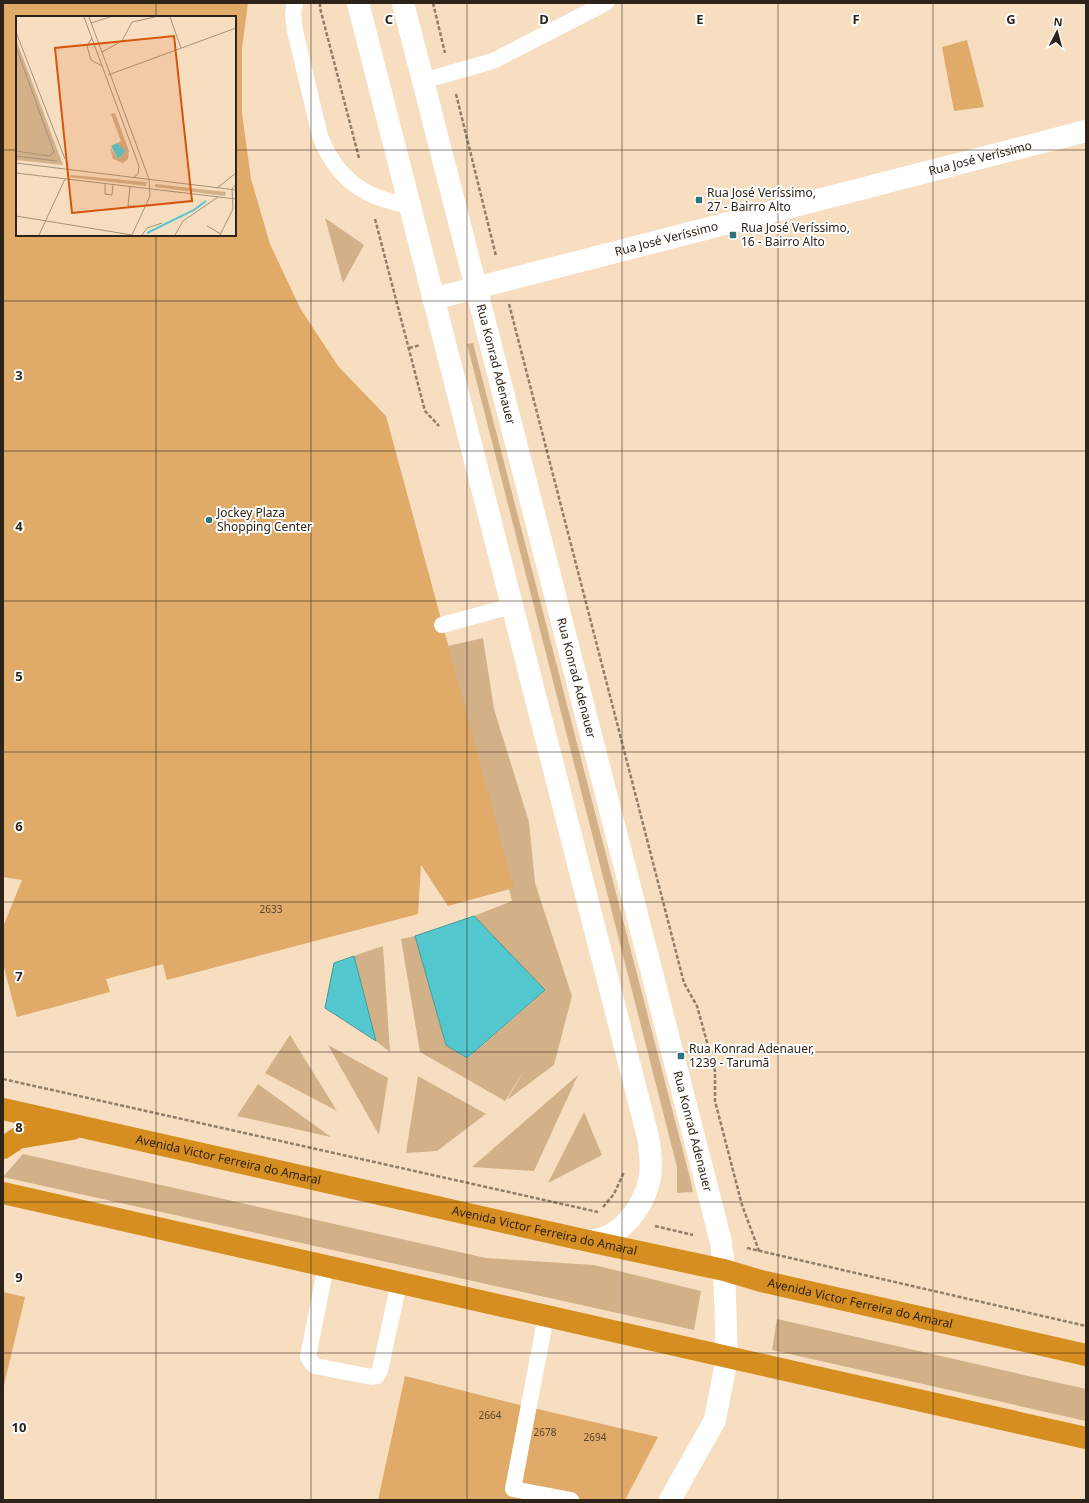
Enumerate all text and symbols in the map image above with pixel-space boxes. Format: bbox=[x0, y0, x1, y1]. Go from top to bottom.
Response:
text: C bbox=[385, 10, 393, 28]
text: D bbox=[539, 10, 549, 28]
text: E bbox=[696, 10, 704, 28]
text: F bbox=[852, 10, 860, 28]
text: G bbox=[1006, 10, 1016, 28]
north arrow bbox=[1037, 12, 1077, 52]
text: N bbox=[1053, 14, 1063, 29]
inset map bbox=[16, 16, 236, 236]
street label: Rua José Veríssimo bbox=[927, 136, 1033, 179]
place label: Rua José Veríssimo, 27 - Bairro Alto bbox=[707, 184, 816, 215]
marker: Rua José Veríssimo, 27 - Bairro Alto bbox=[694, 195, 704, 205]
street label: Rua José Veríssimo bbox=[613, 217, 720, 260]
place label: Rua José Veríssimo, 16 - Bairro Alto bbox=[741, 219, 850, 250]
marker: Rua José Veríssimo, 16 - Bairro Alto bbox=[728, 230, 738, 240]
street label: Rua Konrad Adenauer bbox=[473, 302, 520, 426]
text: 3 bbox=[15, 366, 23, 384]
place label: Jockey Plaza Shopping Center bbox=[216, 504, 312, 535]
marker: Jockey Plaza Shopping Center bbox=[204, 515, 214, 525]
text: 4 bbox=[15, 517, 23, 535]
street label: Rua Konrad Adenauer bbox=[553, 616, 600, 740]
text: 5 bbox=[15, 667, 23, 685]
text: 6 bbox=[15, 817, 23, 835]
house number: 2633 bbox=[260, 902, 283, 916]
text: 7 bbox=[15, 967, 23, 985]
place label: Rua Konrad Adenauer, 1239 - Tarumã bbox=[689, 1040, 814, 1071]
marker: Rua Konrad Adenauer, 1239 - Tarumã bbox=[676, 1051, 686, 1061]
street label: Rua Konrad Adenauer bbox=[669, 1069, 717, 1194]
text: 8 bbox=[15, 1118, 23, 1136]
street label: Avenida Victor Ferreira do Amaral bbox=[134, 1130, 323, 1188]
street label: Avenida Victor Ferreira do Amaral bbox=[450, 1202, 639, 1259]
text: 9 bbox=[15, 1268, 23, 1286]
street label: Avenida Victor Ferreira do Amaral bbox=[766, 1274, 954, 1332]
house number: 2664 bbox=[479, 1408, 502, 1422]
text: 10 bbox=[12, 1418, 26, 1436]
house number: 2678 bbox=[534, 1425, 557, 1439]
house number: 2694 bbox=[584, 1430, 607, 1444]

